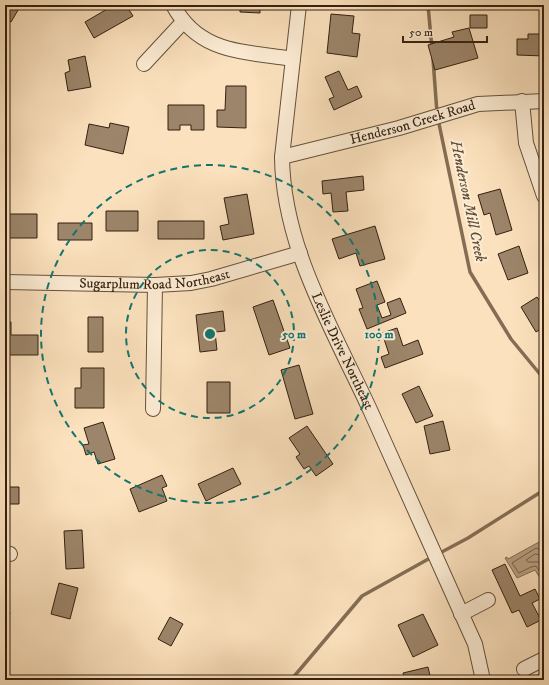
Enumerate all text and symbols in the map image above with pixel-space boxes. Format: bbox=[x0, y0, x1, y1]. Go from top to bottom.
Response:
scale bar bbox=[403, 18, 487, 44]
text: 50 m bbox=[409, 25, 433, 40]
street label: Henderson Creek Road bbox=[348, 96, 477, 149]
water label: Henderson Mill Creek bbox=[446, 137, 490, 264]
street label: Sugarplum Road Northeast bbox=[79, 265, 233, 294]
street label: Leslie Drive Northeast bbox=[307, 290, 378, 413]
centre of rings bbox=[203, 327, 217, 341]
text: 50 m bbox=[281, 327, 306, 342]
text: 100 m bbox=[365, 327, 393, 342]

